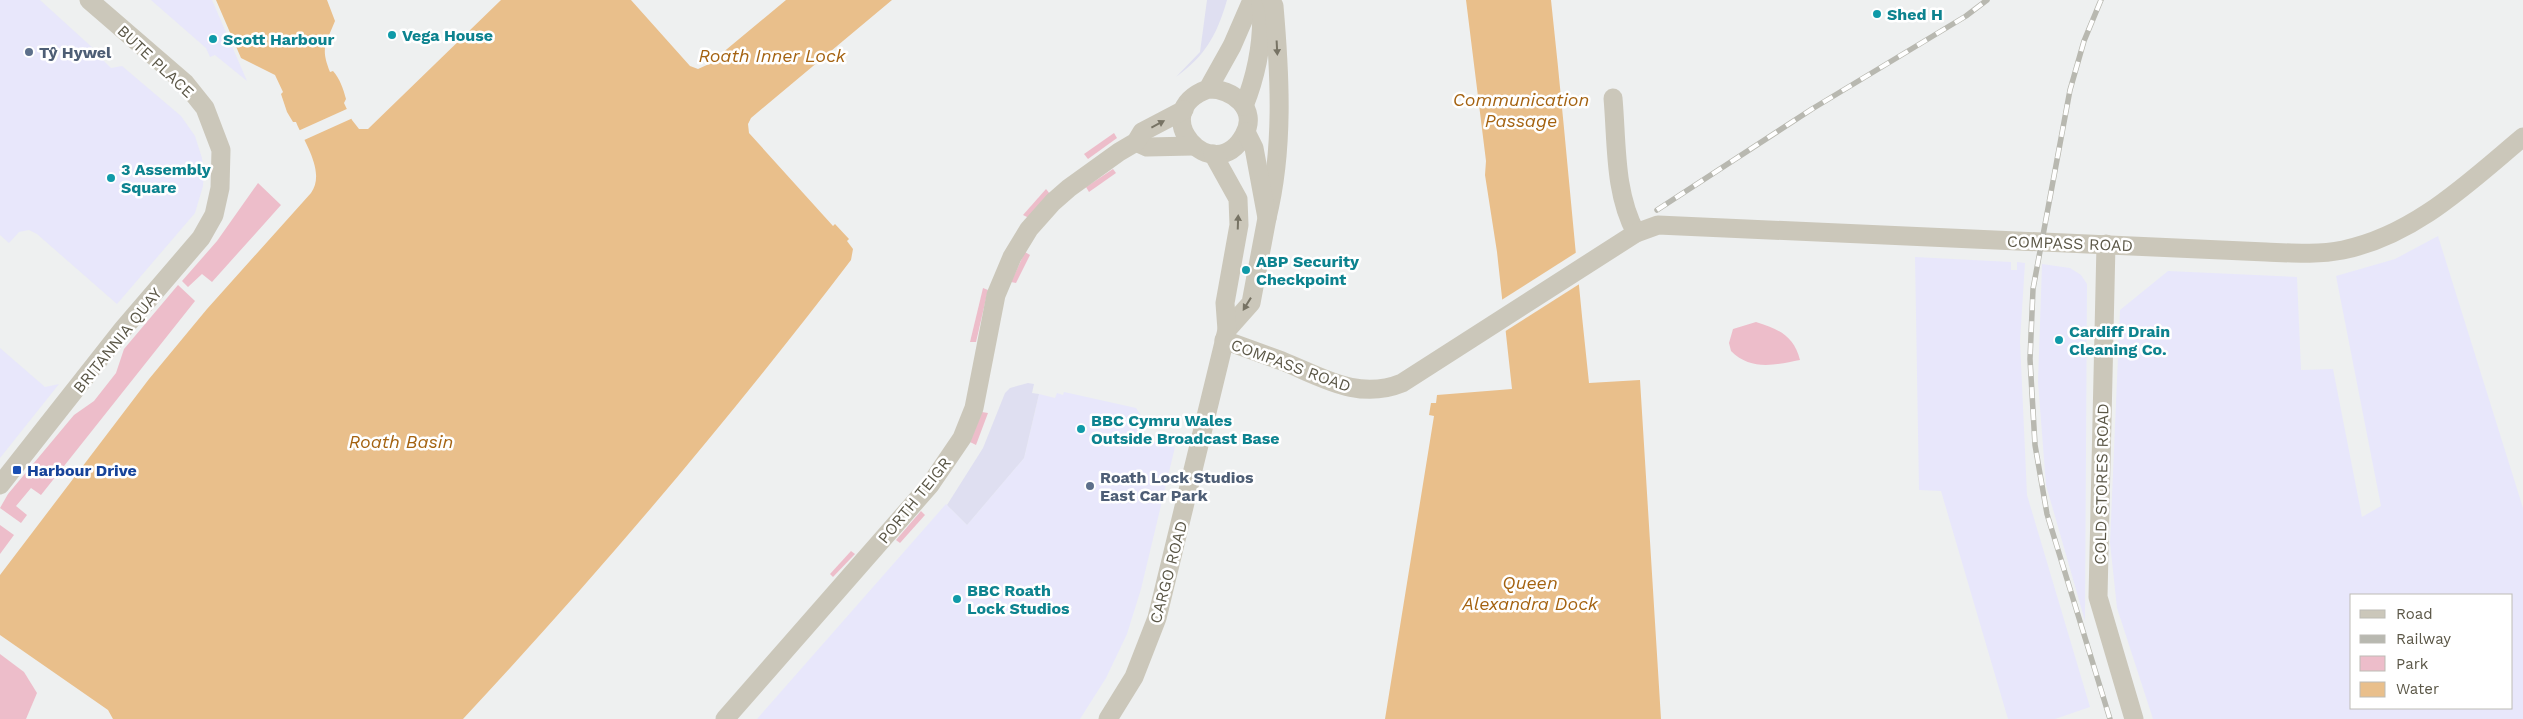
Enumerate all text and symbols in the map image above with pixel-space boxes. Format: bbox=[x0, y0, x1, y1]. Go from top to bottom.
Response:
place label: Shed H bbox=[1887, 5, 1943, 24]
marker: Shed H bbox=[1871, 8, 1883, 20]
street label: BUTE PLACE bbox=[113, 21, 198, 102]
place label: Vega House bbox=[402, 26, 493, 45]
marker: Vega House bbox=[386, 29, 398, 41]
place label: Scott Harbour bbox=[223, 30, 334, 49]
marker: Scott Harbour bbox=[207, 33, 219, 45]
one-way arrow bbox=[1274, 40, 1282, 56]
place label: Tŷ Hywel bbox=[39, 43, 112, 62]
water label: Roath Inner Lock bbox=[699, 45, 847, 66]
marker: Tŷ Hywel bbox=[23, 46, 35, 58]
water label: Communication Passage bbox=[1453, 89, 1589, 131]
one-way arrow bbox=[1150, 120, 1165, 128]
place label: 3 Assembly Square bbox=[121, 160, 212, 197]
marker: 3 Assembly Square bbox=[105, 172, 117, 184]
one-way arrow bbox=[1235, 214, 1243, 230]
street label: COMPASS ROAD bbox=[2007, 232, 2133, 255]
place label: ABP Security Checkpoint bbox=[1256, 252, 1360, 289]
marker: ABP Security Checkpoint bbox=[1240, 264, 1252, 276]
street label: BRITANNIA QUAY bbox=[69, 284, 166, 397]
one-way arrow bbox=[1243, 298, 1252, 311]
place label: Cardiff Drain Cleaning Co. bbox=[2069, 322, 2170, 359]
marker: Cardiff Drain Cleaning Co. bbox=[2053, 334, 2065, 346]
street label: COMPASS ROAD bbox=[1228, 335, 1353, 396]
street label: COLD STORES ROAD bbox=[2091, 403, 2112, 565]
place label: BBC Cymru Wales Outside Broadcast Base bbox=[1091, 411, 1280, 448]
marker: BBC Cymru Wales Outside Broadcast Base bbox=[1075, 423, 1087, 435]
water label: Roath Basin bbox=[349, 431, 453, 452]
street label: PORTH TEIGR bbox=[874, 453, 955, 547]
place label: Harbour Drive bbox=[27, 461, 137, 480]
marker: Harbour Drive bbox=[11, 464, 23, 476]
place label: Roath Lock Studios East Car Park bbox=[1100, 468, 1254, 505]
marker: Roath Lock Studios East Car Park bbox=[1084, 480, 1096, 492]
street label: CARGO ROAD bbox=[1146, 519, 1191, 625]
water label: Queen Alexandra Dock bbox=[1461, 572, 1599, 614]
place label: BBC Roath Lock Studios bbox=[967, 581, 1070, 618]
marker: BBC Roath Lock Studios bbox=[951, 593, 963, 605]
legend bbox=[2350, 594, 2513, 709]
text: Road bbox=[2396, 605, 2433, 623]
text: Railway bbox=[2396, 630, 2451, 648]
text: Park bbox=[2396, 655, 2429, 673]
text: Water bbox=[2396, 680, 2439, 698]

